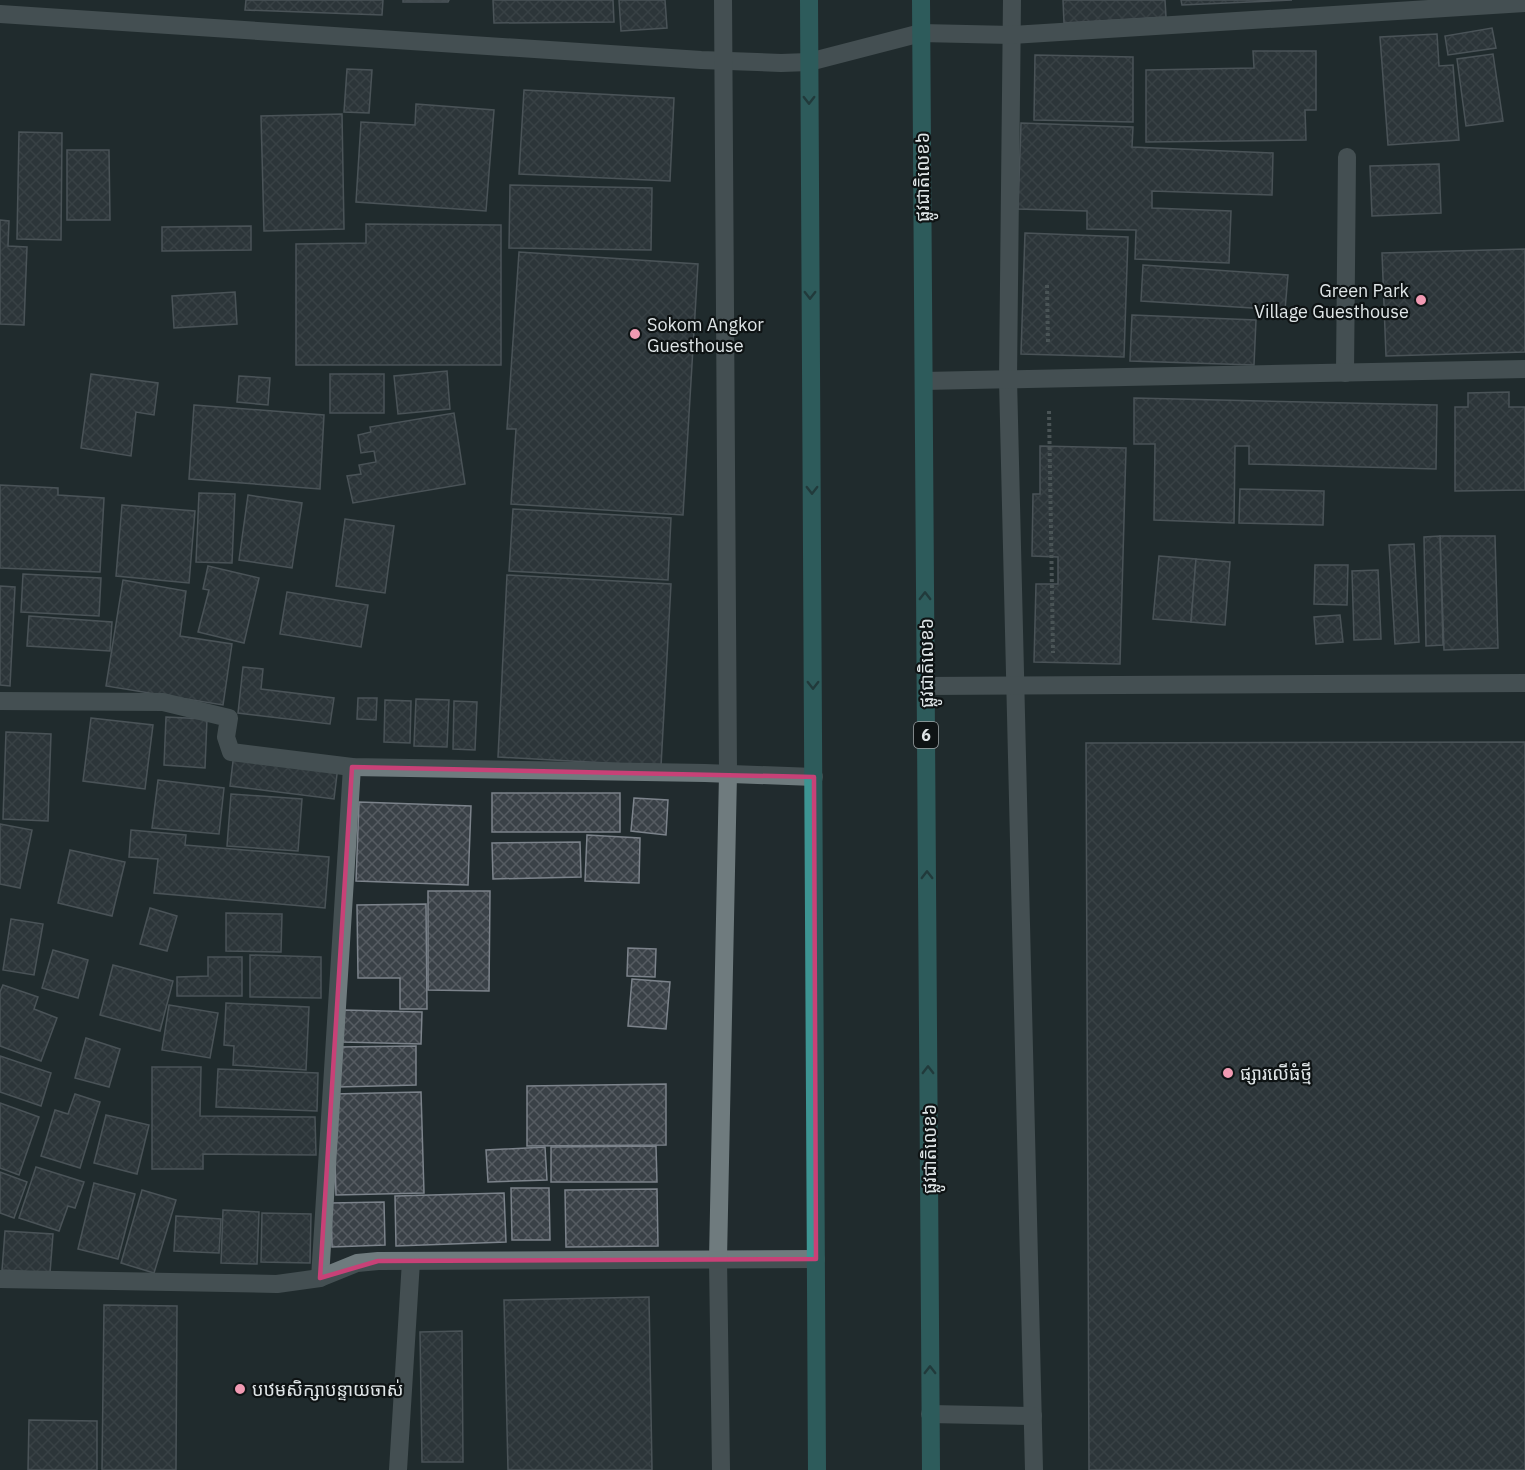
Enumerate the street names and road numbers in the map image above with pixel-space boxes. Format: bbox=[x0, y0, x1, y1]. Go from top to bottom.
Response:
street label: ផ្លូវជាតិលេខ៦ bbox=[911, 132, 939, 222]
street label: ផ្លូវជាតិលេខ៦ bbox=[915, 618, 943, 708]
road number: 6 bbox=[914, 722, 938, 748]
street label: ផ្លូវជាតិលេខ៦ bbox=[918, 1104, 946, 1194]

